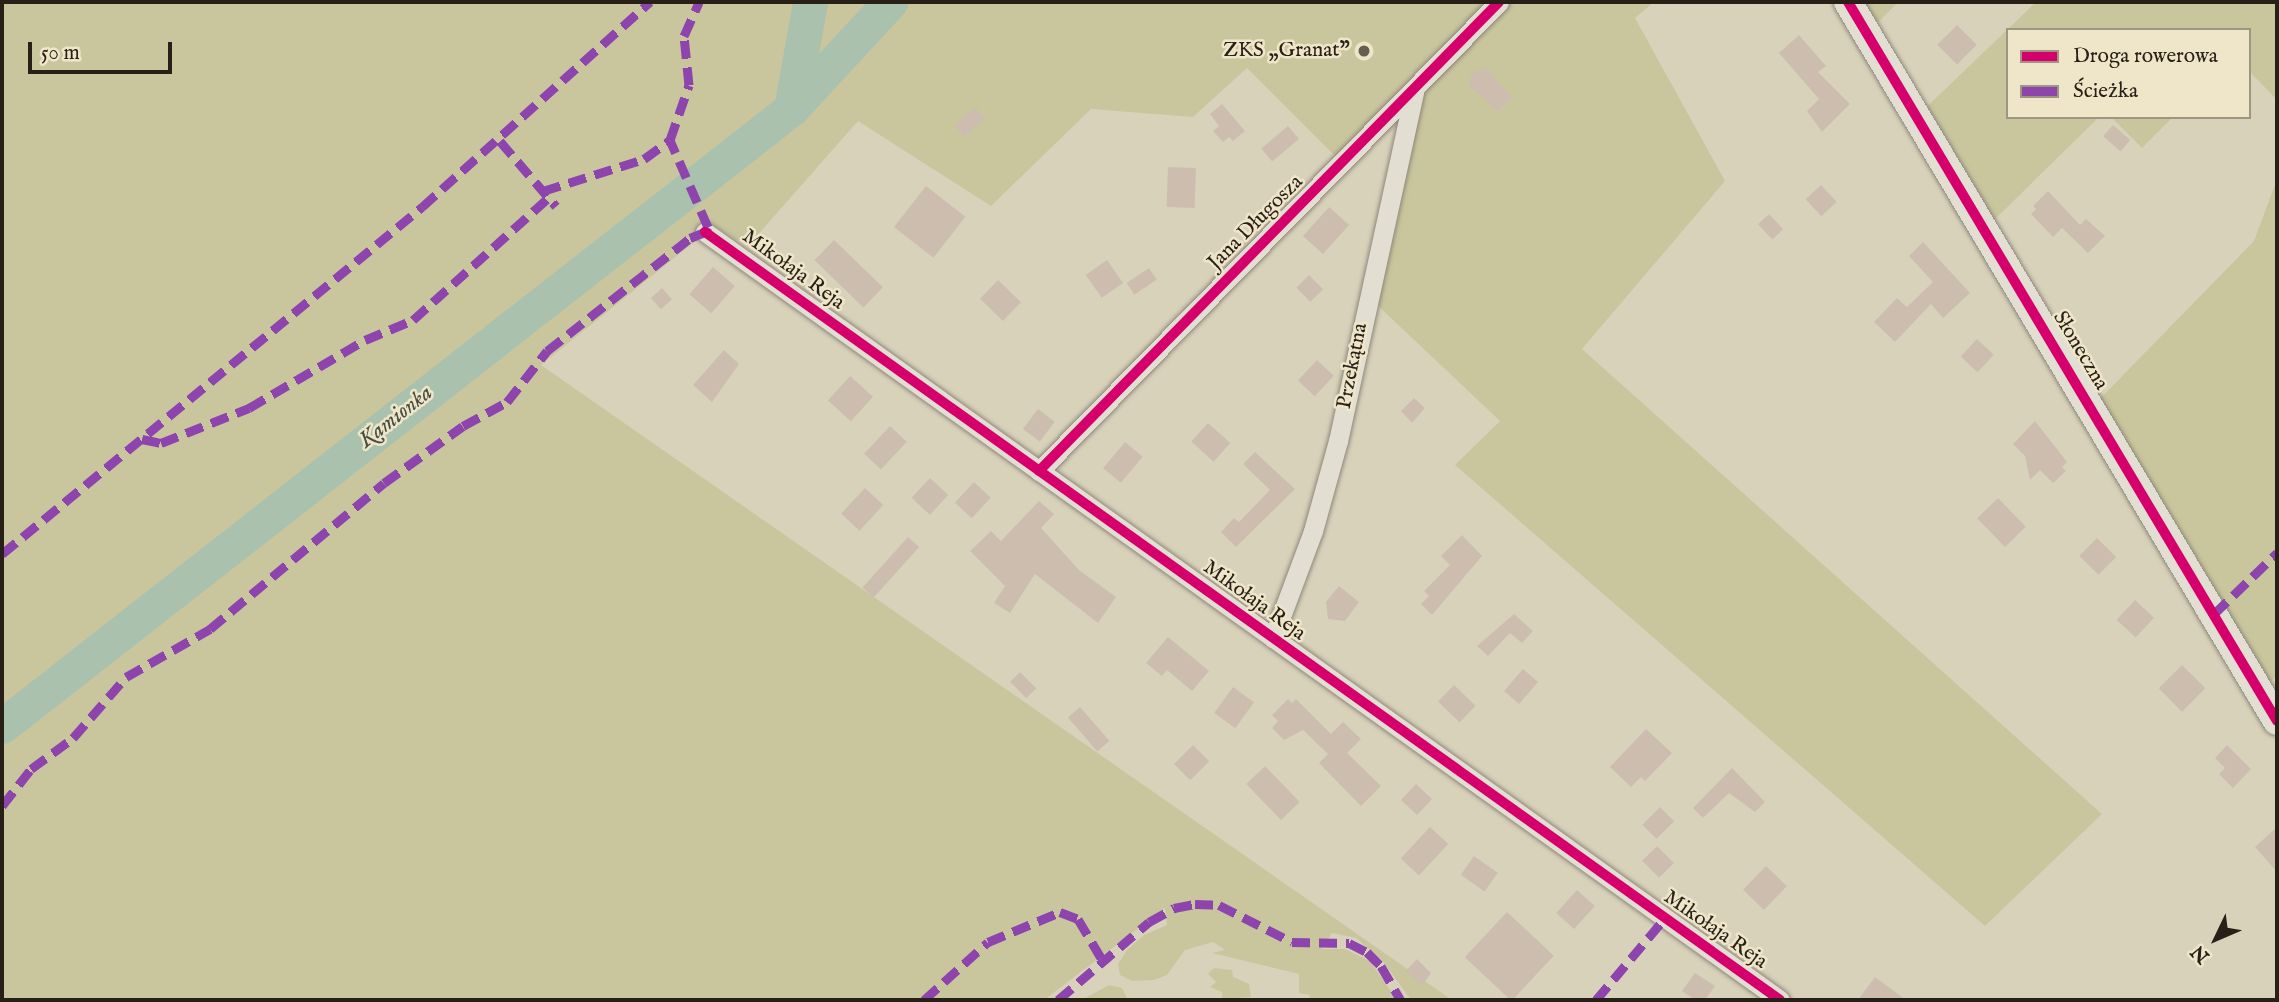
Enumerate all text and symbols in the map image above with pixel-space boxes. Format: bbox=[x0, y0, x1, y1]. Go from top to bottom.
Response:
scale bar bbox=[32, 28, 175, 72]
legend bbox=[2006, 28, 2251, 119]
place label: ZKS „Granat” bbox=[1223, 38, 1350, 64]
text: 50 m bbox=[41, 40, 80, 67]
marker: ZKS „Granat” bbox=[1356, 43, 1372, 59]
text: Droga rowerowa bbox=[2073, 43, 2218, 70]
text: Ścieżka bbox=[2073, 78, 2138, 105]
street label: Jana Długosza bbox=[1203, 170, 1309, 276]
street label: Mikołaja Reja bbox=[737, 224, 849, 316]
street label: Słoneczna bbox=[2047, 307, 2113, 395]
street label: Przekątna bbox=[1332, 321, 1374, 411]
water label: Kamionka bbox=[353, 380, 439, 454]
street label: Mikołaja Reja bbox=[1198, 555, 1310, 647]
street label: Mikołaja Reja bbox=[1658, 885, 1772, 975]
north arrow bbox=[2181, 904, 2251, 974]
text: N bbox=[2187, 939, 2215, 968]

